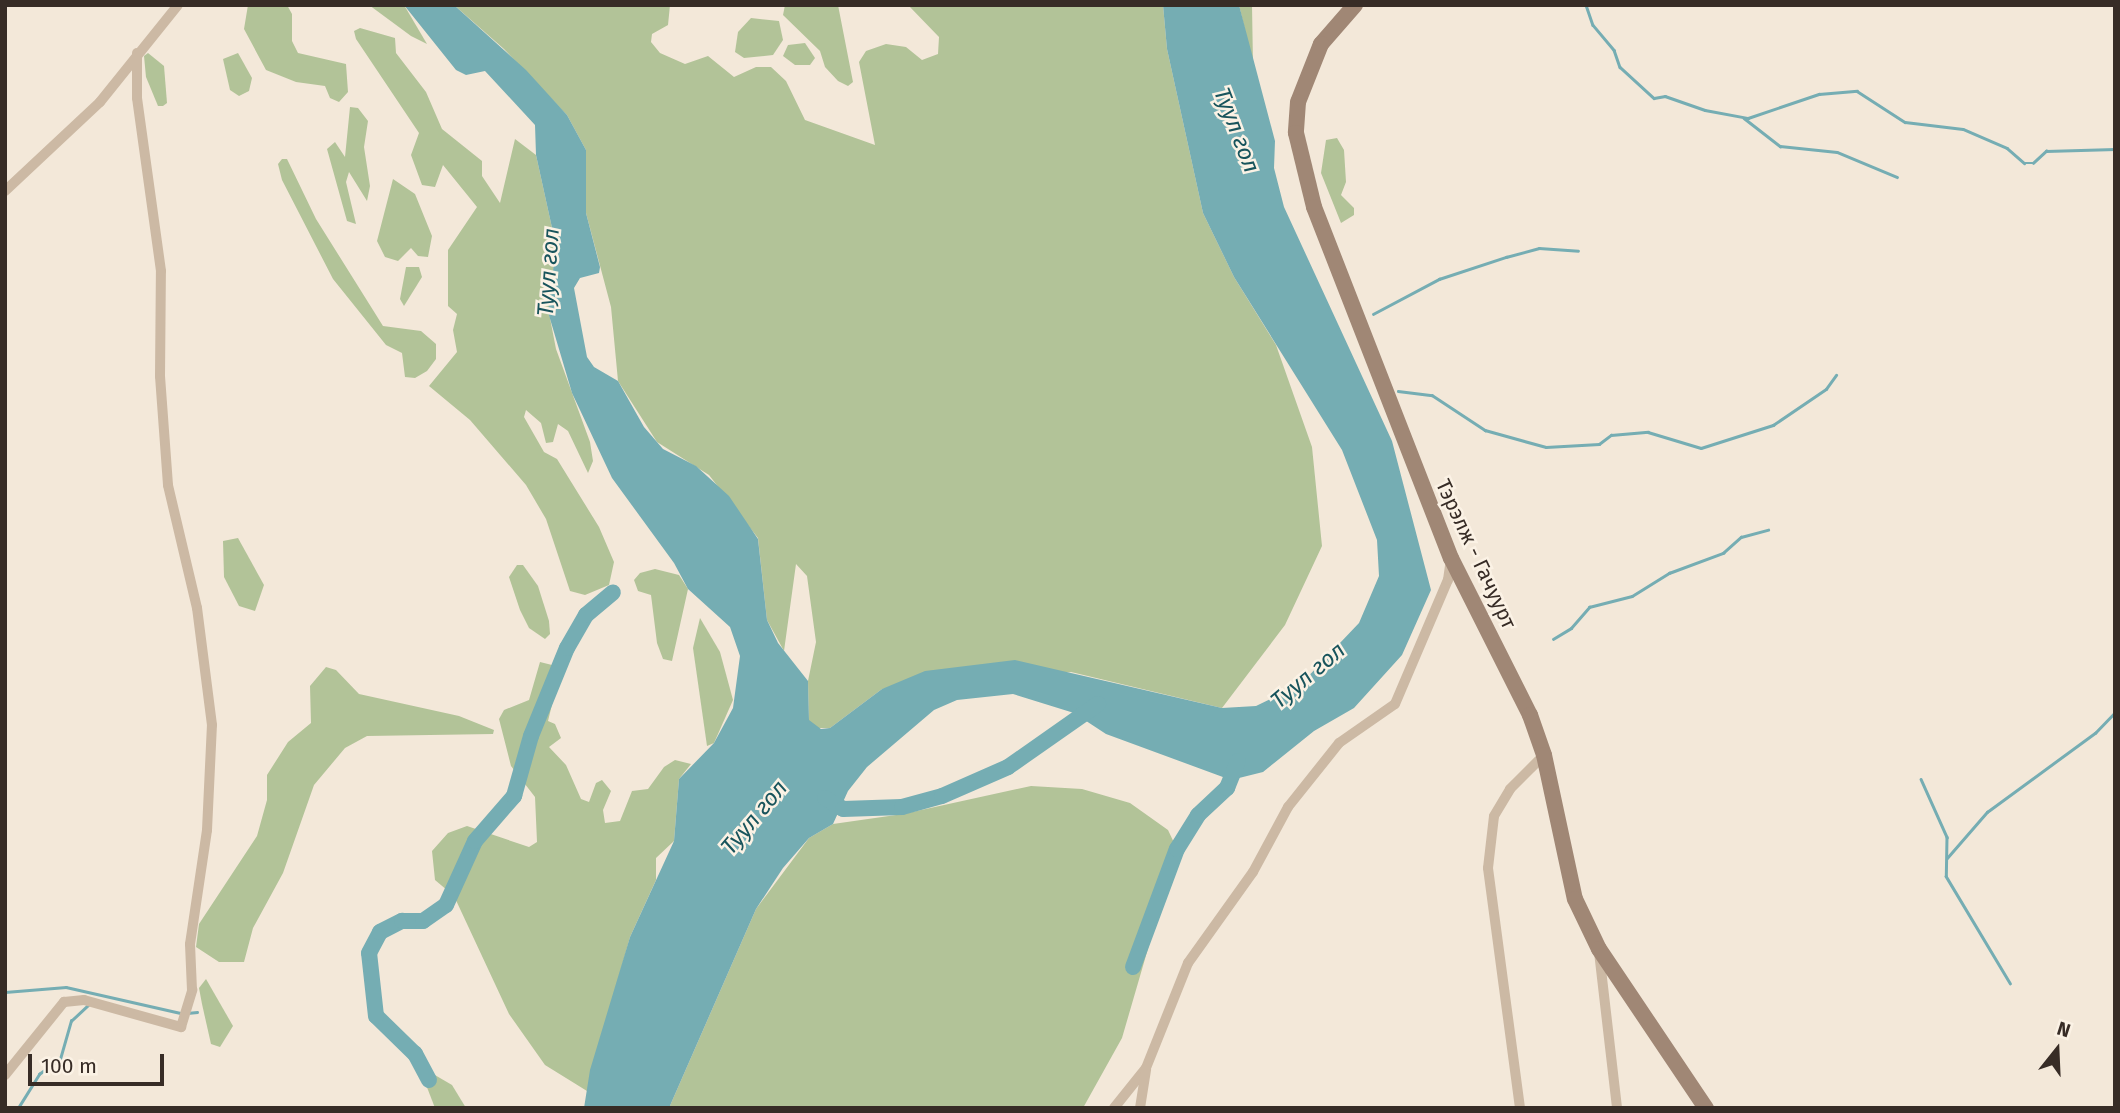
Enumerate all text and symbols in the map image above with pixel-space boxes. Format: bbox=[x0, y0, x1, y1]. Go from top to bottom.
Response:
water label: Туул гол bbox=[1208, 84, 1266, 176]
water label: Туул гол bbox=[531, 227, 565, 317]
street label: Тэрэлж - Гачуурт bbox=[1430, 475, 1522, 633]
water label: Туул гол bbox=[1265, 636, 1351, 714]
water label: Туул гол bbox=[715, 774, 793, 860]
north arrow bbox=[2022, 1015, 2092, 1085]
text: N bbox=[2054, 1017, 2073, 1042]
scale bar bbox=[32, 1040, 168, 1084]
text: 100 m bbox=[41, 1053, 97, 1079]

